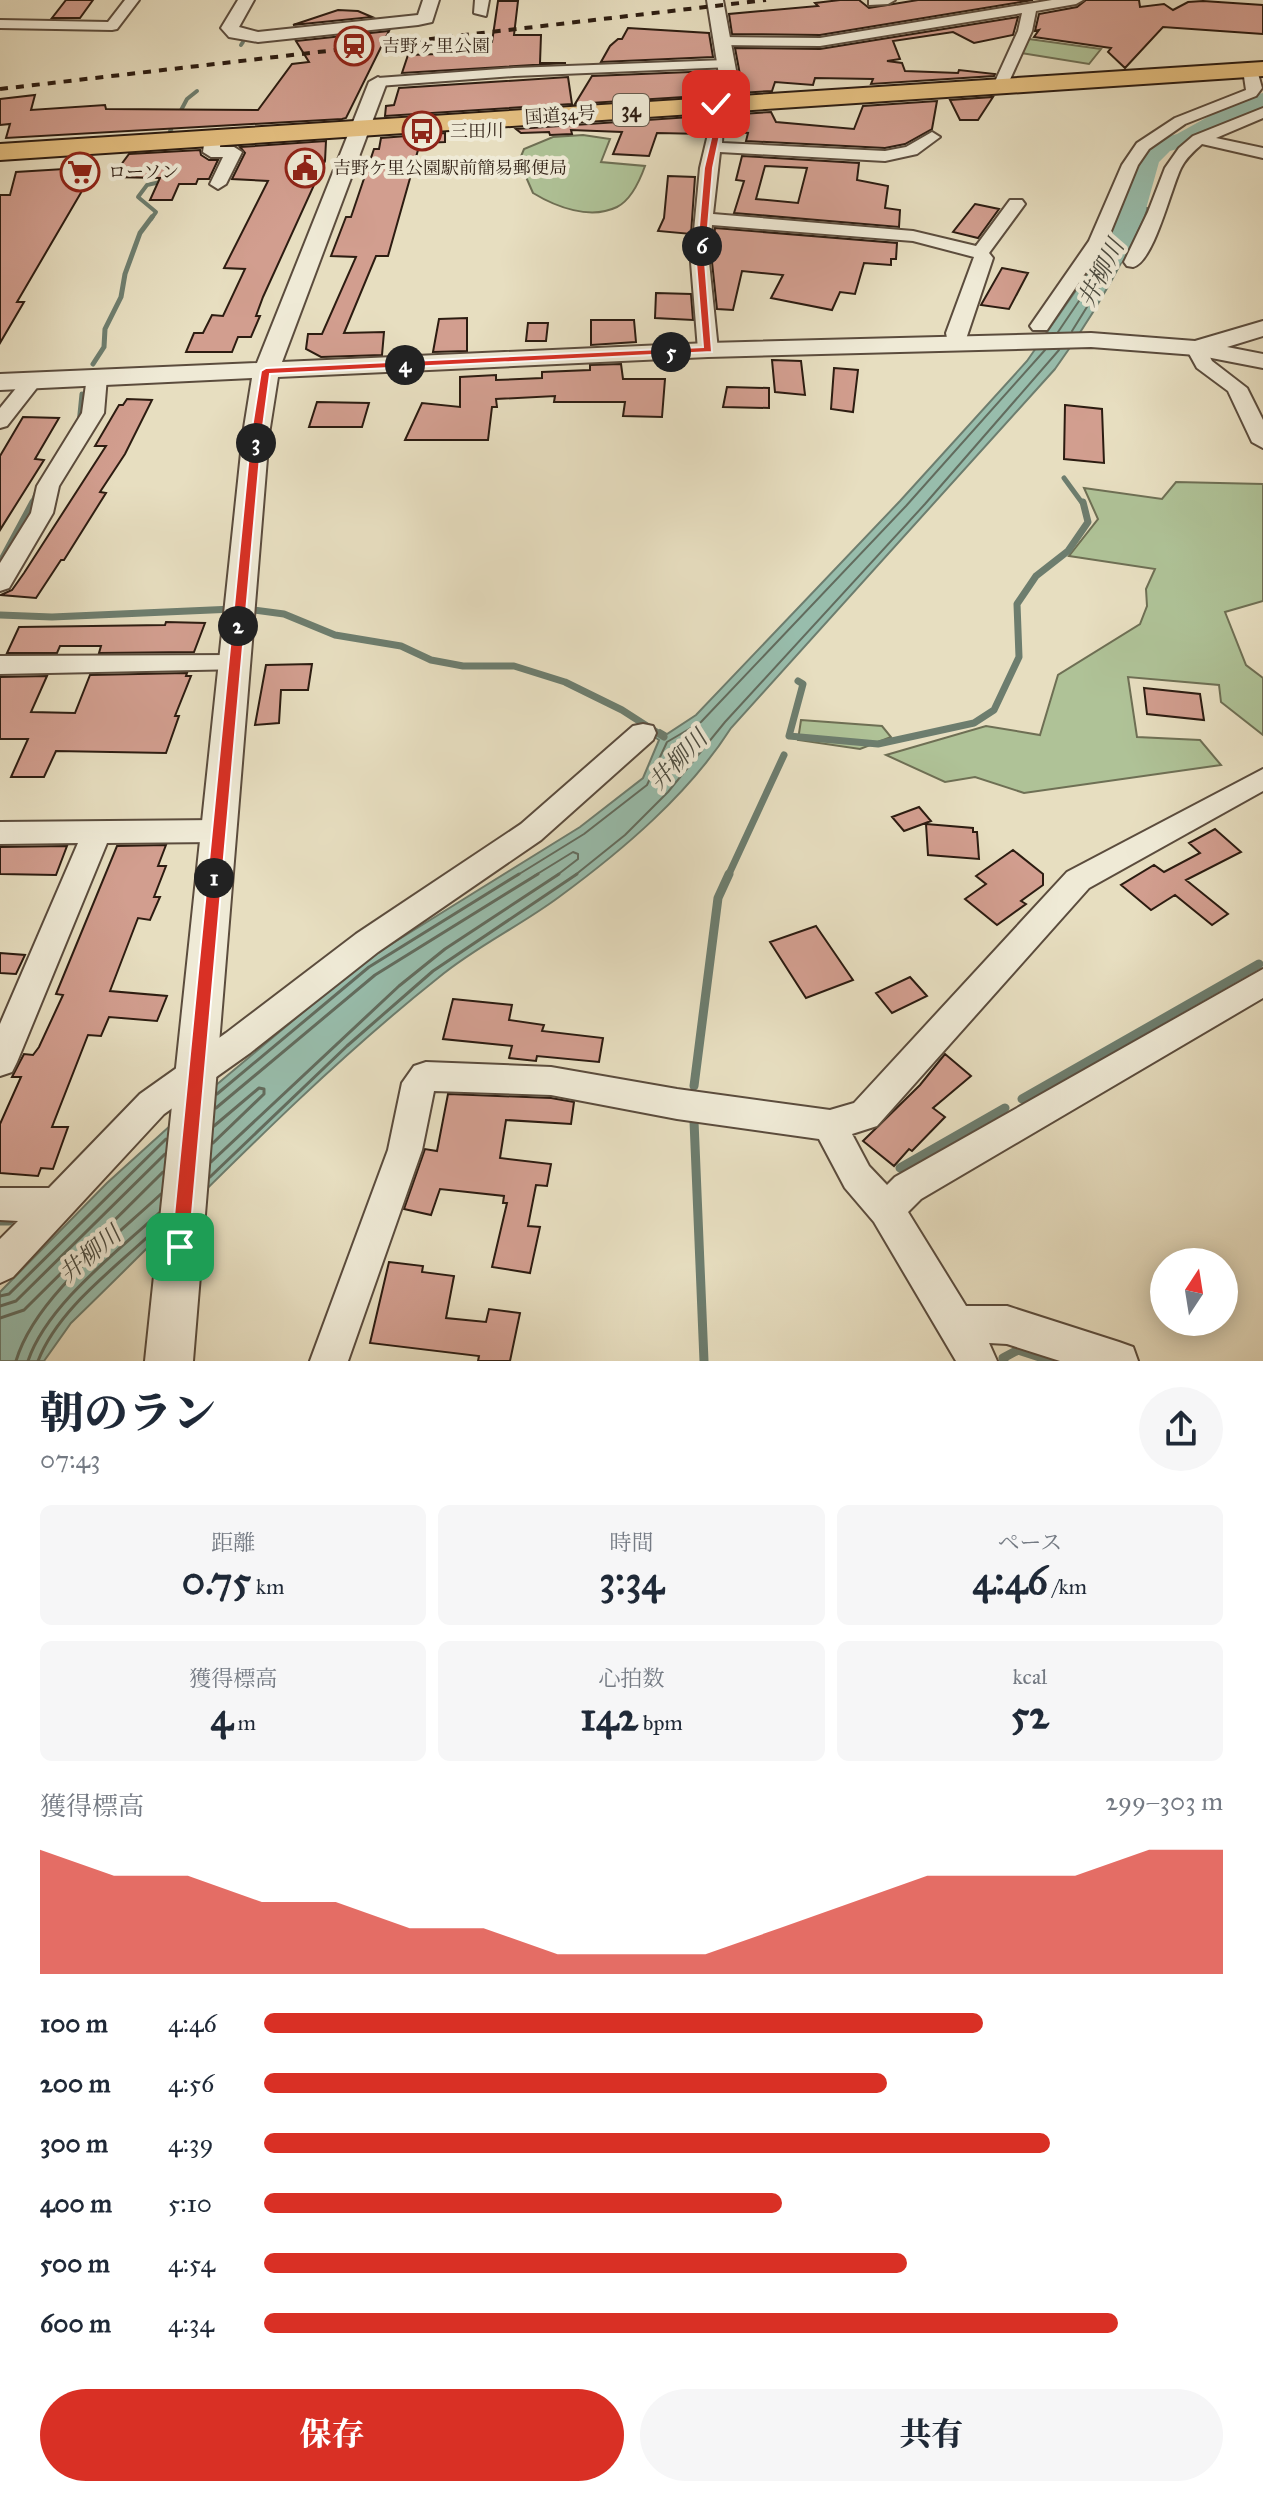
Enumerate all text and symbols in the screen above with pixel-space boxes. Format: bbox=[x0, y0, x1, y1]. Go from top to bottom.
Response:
station icon: 吉野ヶ里公園 bbox=[333, 25, 375, 67]
place label: 吉野ヶ里公園 bbox=[382, 35, 490, 57]
pin bbox=[682, 70, 750, 138]
icon: check bbox=[694, 82, 738, 126]
road number: 34 bbox=[613, 94, 649, 126]
street label: 国道34号 bbox=[524, 102, 596, 128]
bus stop icon: 三田川 bbox=[401, 110, 443, 152]
place label: 三田川 bbox=[450, 120, 504, 142]
public building icon: 吉野ケ里公園駅前簡易郵便局 bbox=[284, 147, 326, 189]
supermarket icon: ローソン bbox=[59, 151, 101, 193]
place label: 吉野ケ里公園駅前簡易郵便局 bbox=[333, 157, 567, 179]
place label: ローソン bbox=[108, 161, 179, 183]
pin: 6 bbox=[682, 226, 722, 266]
water label: 井柳川 bbox=[1071, 231, 1132, 312]
text: 6 bbox=[696, 232, 708, 259]
pin: 5 bbox=[651, 332, 691, 372]
text: 5 bbox=[666, 338, 676, 365]
pin: 4 bbox=[385, 345, 425, 385]
text: 4 bbox=[399, 351, 411, 378]
pin: 3 bbox=[236, 423, 276, 463]
text: 3 bbox=[252, 429, 260, 456]
pin: 2 bbox=[218, 606, 258, 646]
text: 2 bbox=[233, 612, 243, 639]
water label: 井柳川 bbox=[642, 722, 716, 796]
pin: 1 bbox=[194, 858, 234, 898]
text: 1 bbox=[210, 864, 218, 891]
pin bbox=[146, 1213, 214, 1281]
water label: 井柳川 bbox=[53, 1217, 130, 1289]
icon: arrive bbox=[158, 1225, 202, 1269]
north arrow bbox=[1150, 1248, 1238, 1336]
map controls bbox=[1150, 1248, 1238, 1336]
text: 朝のラン bbox=[40, 1386, 216, 1440]
button: share bbox=[1139, 1387, 1223, 1471]
text: 07:43 bbox=[40, 1443, 100, 1475]
text: 距離 bbox=[211, 1529, 255, 1556]
text: 時間 bbox=[609, 1529, 654, 1556]
text: ペース bbox=[997, 1529, 1062, 1556]
text: 0.75 bbox=[182, 1556, 251, 1605]
text: 3:34 bbox=[599, 1556, 664, 1605]
text: 4:46 bbox=[973, 1556, 1048, 1605]
text: km bbox=[251, 1573, 284, 1600]
text: /km bbox=[1048, 1573, 1087, 1600]
text: kcal bbox=[1013, 1663, 1047, 1690]
text: 獲得標高 bbox=[189, 1665, 277, 1692]
text: 心拍数 bbox=[598, 1665, 665, 1692]
text: 52 bbox=[1011, 1690, 1049, 1739]
text: 4 bbox=[210, 1692, 233, 1741]
text: 142 bbox=[580, 1692, 638, 1741]
text: m bbox=[233, 1709, 256, 1736]
text: bpm bbox=[638, 1709, 683, 1736]
text: 299–303 m bbox=[1105, 1785, 1223, 1817]
text: 獲得標高 bbox=[40, 1790, 144, 1822]
text: 100 m bbox=[40, 2007, 108, 2039]
text: 4:46 bbox=[168, 2007, 217, 2039]
text: 200 m bbox=[40, 2067, 111, 2099]
text: 4:56 bbox=[168, 2067, 214, 2099]
text: 300 m bbox=[40, 2127, 108, 2159]
text: 4:39 bbox=[168, 2127, 213, 2159]
text: 400 m bbox=[40, 2187, 112, 2219]
text: 5:10 bbox=[168, 2187, 212, 2219]
text: 500 m bbox=[40, 2247, 110, 2279]
text: 4:54 bbox=[168, 2247, 215, 2279]
text: 600 m bbox=[40, 2307, 111, 2339]
text: 4:34 bbox=[168, 2307, 214, 2339]
button: 保存 bbox=[40, 2389, 624, 2481]
button: 共有 bbox=[640, 2389, 1223, 2481]

